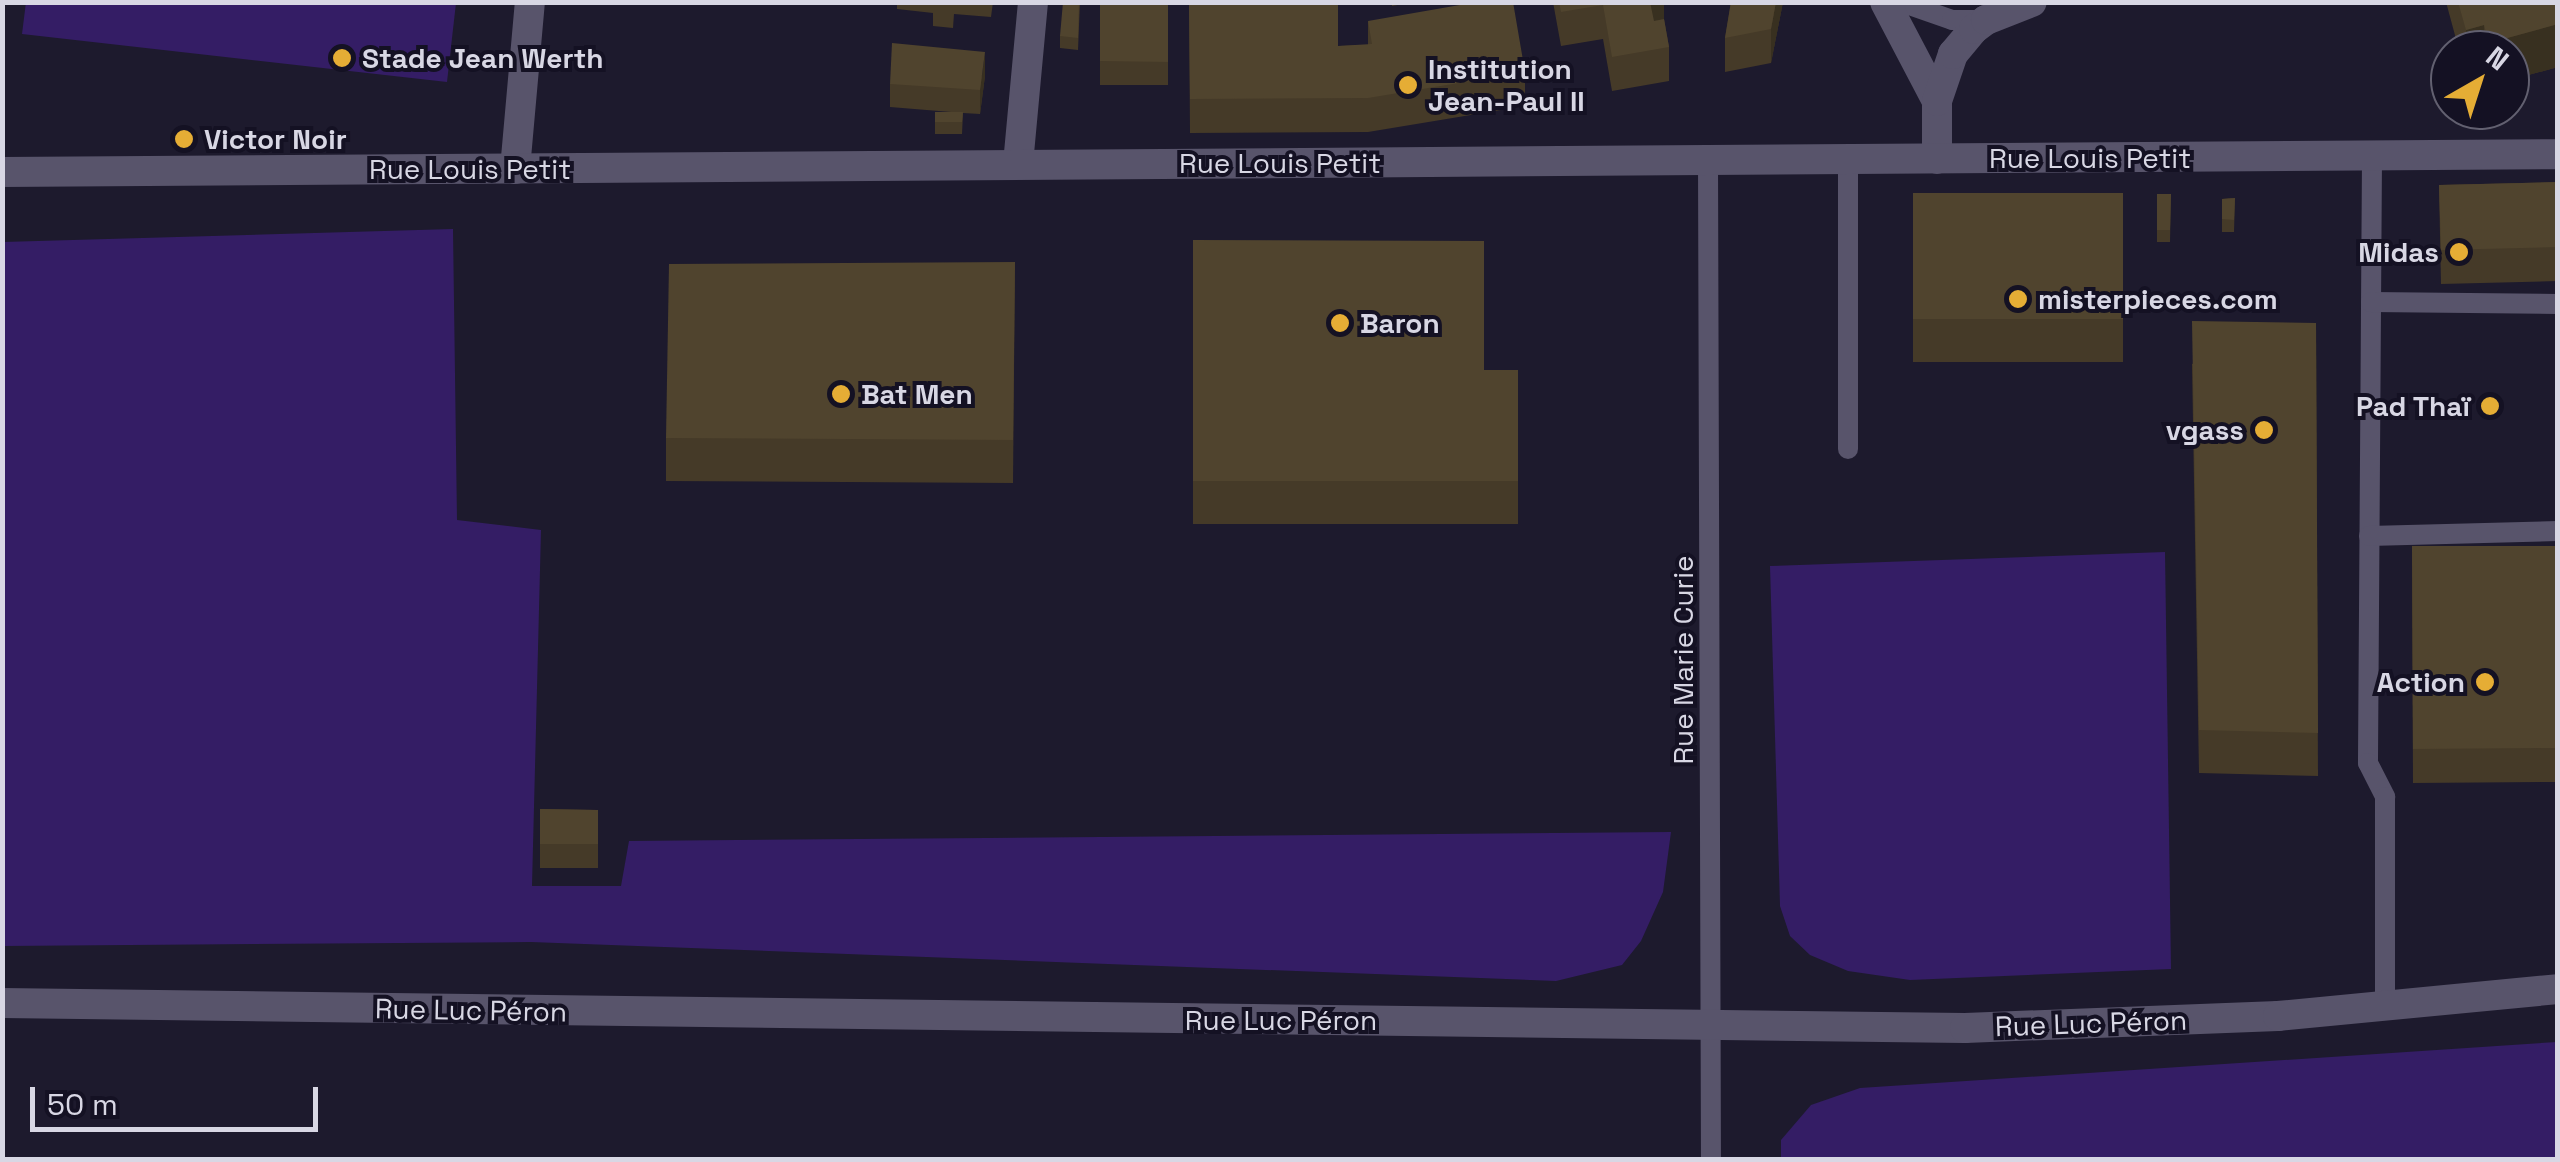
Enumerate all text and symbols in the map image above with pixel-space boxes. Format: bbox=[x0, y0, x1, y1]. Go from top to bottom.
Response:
north arrow bbox=[2430, 30, 2530, 130]
text: N bbox=[2479, 38, 2516, 78]
place label: Stade Jean Werth bbox=[362, 41, 604, 75]
marker: Stade Jean Werth bbox=[331, 47, 353, 69]
place label: Institution Jean-Paul II bbox=[1428, 52, 1585, 118]
marker: Institution Jean-Paul II bbox=[1397, 74, 1419, 96]
place label: Victor Noir bbox=[204, 122, 347, 156]
marker: Victor Noir bbox=[173, 128, 195, 150]
street label: Rue Louis Petit bbox=[1989, 141, 2191, 175]
street label: Rue Louis Petit bbox=[1179, 146, 1381, 180]
street label: Rue Louis Petit bbox=[369, 152, 571, 186]
place label: Midas bbox=[2358, 235, 2439, 269]
marker: Midas bbox=[2448, 241, 2470, 263]
place label: misterpieces.com bbox=[2038, 282, 2278, 316]
marker: misterpieces.com bbox=[2007, 288, 2029, 310]
place label: Baron bbox=[1360, 306, 1440, 340]
marker: Baron bbox=[1329, 312, 1351, 334]
place label: Bat Men bbox=[861, 377, 973, 411]
marker: Bat Men bbox=[830, 383, 852, 405]
place label: Pad Thaï bbox=[2355, 389, 2470, 423]
marker: Pad Thaï bbox=[2479, 395, 2501, 417]
place label: vgass bbox=[2166, 413, 2244, 447]
marker: vgass bbox=[2253, 419, 2275, 441]
street label: Rue Marie Curie bbox=[1666, 555, 1700, 765]
place label: Action bbox=[2377, 665, 2465, 699]
marker: Action bbox=[2474, 671, 2496, 693]
street label: Rue Luc Péron bbox=[375, 992, 567, 1028]
street label: Rue Luc Péron bbox=[1185, 1003, 1377, 1037]
street label: Rue Luc Péron bbox=[1994, 1003, 2188, 1043]
scale bar bbox=[35, 1067, 322, 1129]
text: 50 m bbox=[47, 1085, 118, 1124]

